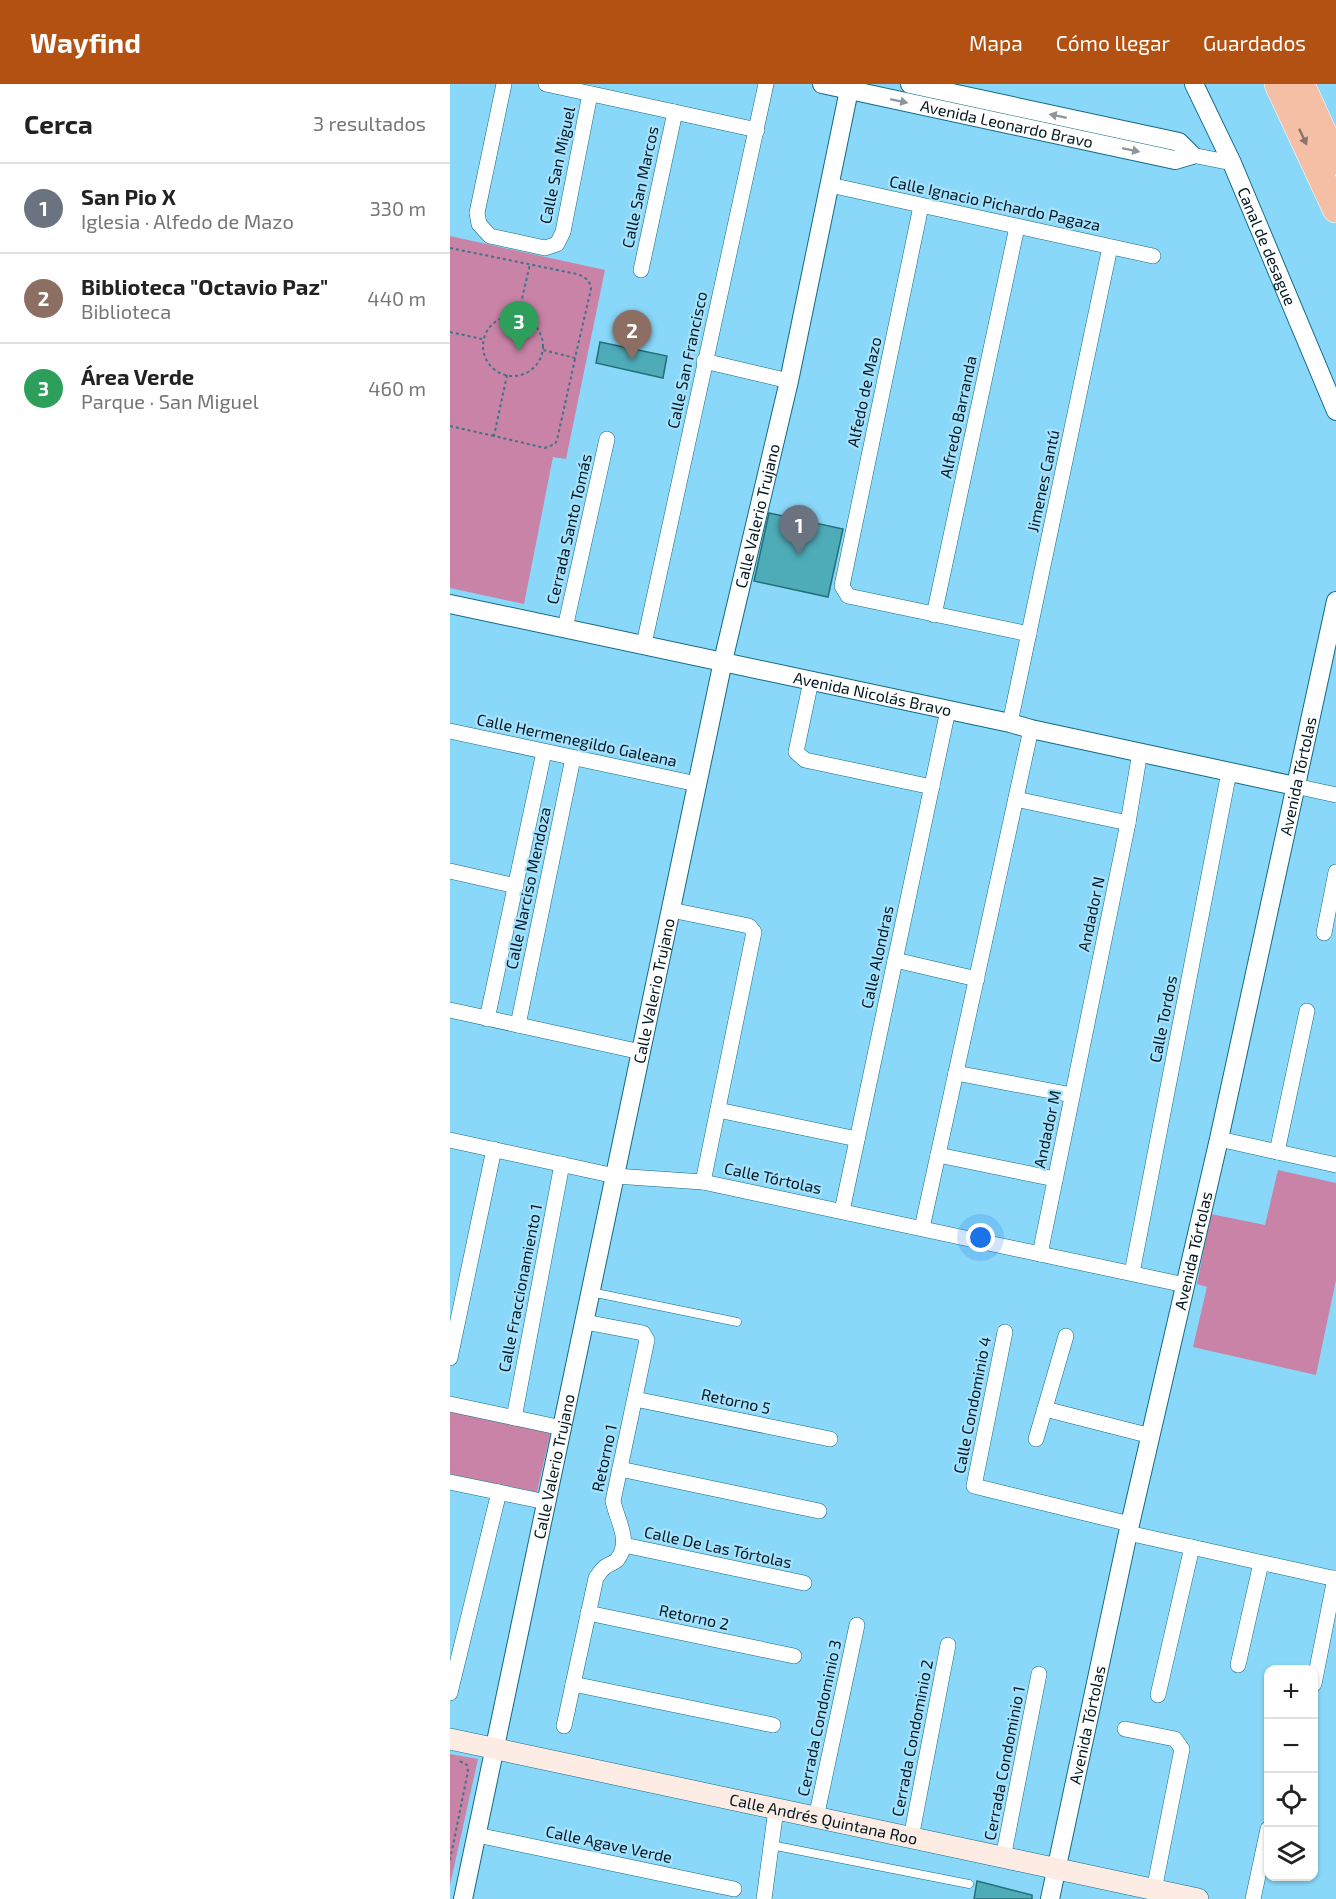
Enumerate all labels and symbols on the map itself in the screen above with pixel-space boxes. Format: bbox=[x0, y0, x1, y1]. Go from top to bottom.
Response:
street label: Avenida Leonardo Bravo bbox=[919, 95, 1095, 151]
one-way arrow bbox=[890, 96, 909, 106]
street label: Calle San Miguel bbox=[535, 104, 578, 225]
one-way arrow bbox=[1048, 111, 1067, 120]
street label: Calle San Marcos bbox=[617, 124, 662, 250]
one-way arrow bbox=[1298, 129, 1307, 146]
one-way arrow bbox=[1122, 146, 1141, 155]
street label: Calle Ignacio Pichardo Pagaza bbox=[888, 171, 1102, 234]
street label: Canal de desague bbox=[1234, 184, 1301, 308]
street label: Calle San Francisco bbox=[663, 290, 710, 430]
pin: 3 bbox=[500, 302, 538, 351]
pin: 2 bbox=[612, 310, 651, 360]
street label: Alfedo de Mazo bbox=[843, 335, 884, 449]
street label: Alfredo Barranda bbox=[935, 354, 980, 480]
street label: Jimenes Cantú bbox=[1022, 428, 1063, 534]
street label: Calle Valerio Trujano bbox=[730, 442, 783, 590]
street label: Cerrada Santo Tomás bbox=[542, 452, 595, 606]
pin: 1 bbox=[780, 506, 818, 555]
street label: Avenida Nicolás Bravo bbox=[792, 667, 954, 719]
street label: Calle Hermenegildo Galeana bbox=[475, 709, 679, 770]
street label: Avenida Tórtolas bbox=[1275, 715, 1320, 837]
street label: Calle Narciso Mendoza bbox=[501, 805, 554, 971]
street label: Andador N bbox=[1073, 875, 1108, 953]
street label: Calle Alondras bbox=[856, 904, 897, 1010]
street label: Calle Valerio Trujano bbox=[629, 916, 678, 1065]
street label: Calle Tordos bbox=[1145, 974, 1180, 1064]
street label: Andador M bbox=[1029, 1088, 1064, 1170]
street label: Calle Tórtolas bbox=[723, 1158, 824, 1197]
street label: Avenida Tórtolas bbox=[1170, 1189, 1216, 1312]
street label: Calle Fraccionamiento 1 bbox=[494, 1202, 545, 1374]
your location bbox=[966, 1223, 995, 1252]
street label: Calle Condominio 4 bbox=[949, 1335, 994, 1475]
street label: Retorno 5 bbox=[700, 1384, 773, 1417]
street label: Calle Valerio Trujano bbox=[529, 1392, 578, 1541]
street label: Retorno 1 bbox=[587, 1423, 620, 1493]
street label: Calle De Las Tórtolas bbox=[643, 1522, 794, 1571]
street label: Retorno 2 bbox=[657, 1600, 731, 1633]
street label: Cerrada Condominio 3 bbox=[793, 1638, 844, 1798]
street label: Cerrada Condominio 2 bbox=[887, 1658, 936, 1818]
street label: Avenida Tórtolas bbox=[1065, 1664, 1109, 1786]
street label: Cerrada Condominio 1 bbox=[979, 1684, 1028, 1842]
street label: Calle Andrés Quintana Roo bbox=[728, 1789, 919, 1848]
street label: Calle Agave Verde bbox=[544, 1821, 674, 1866]

